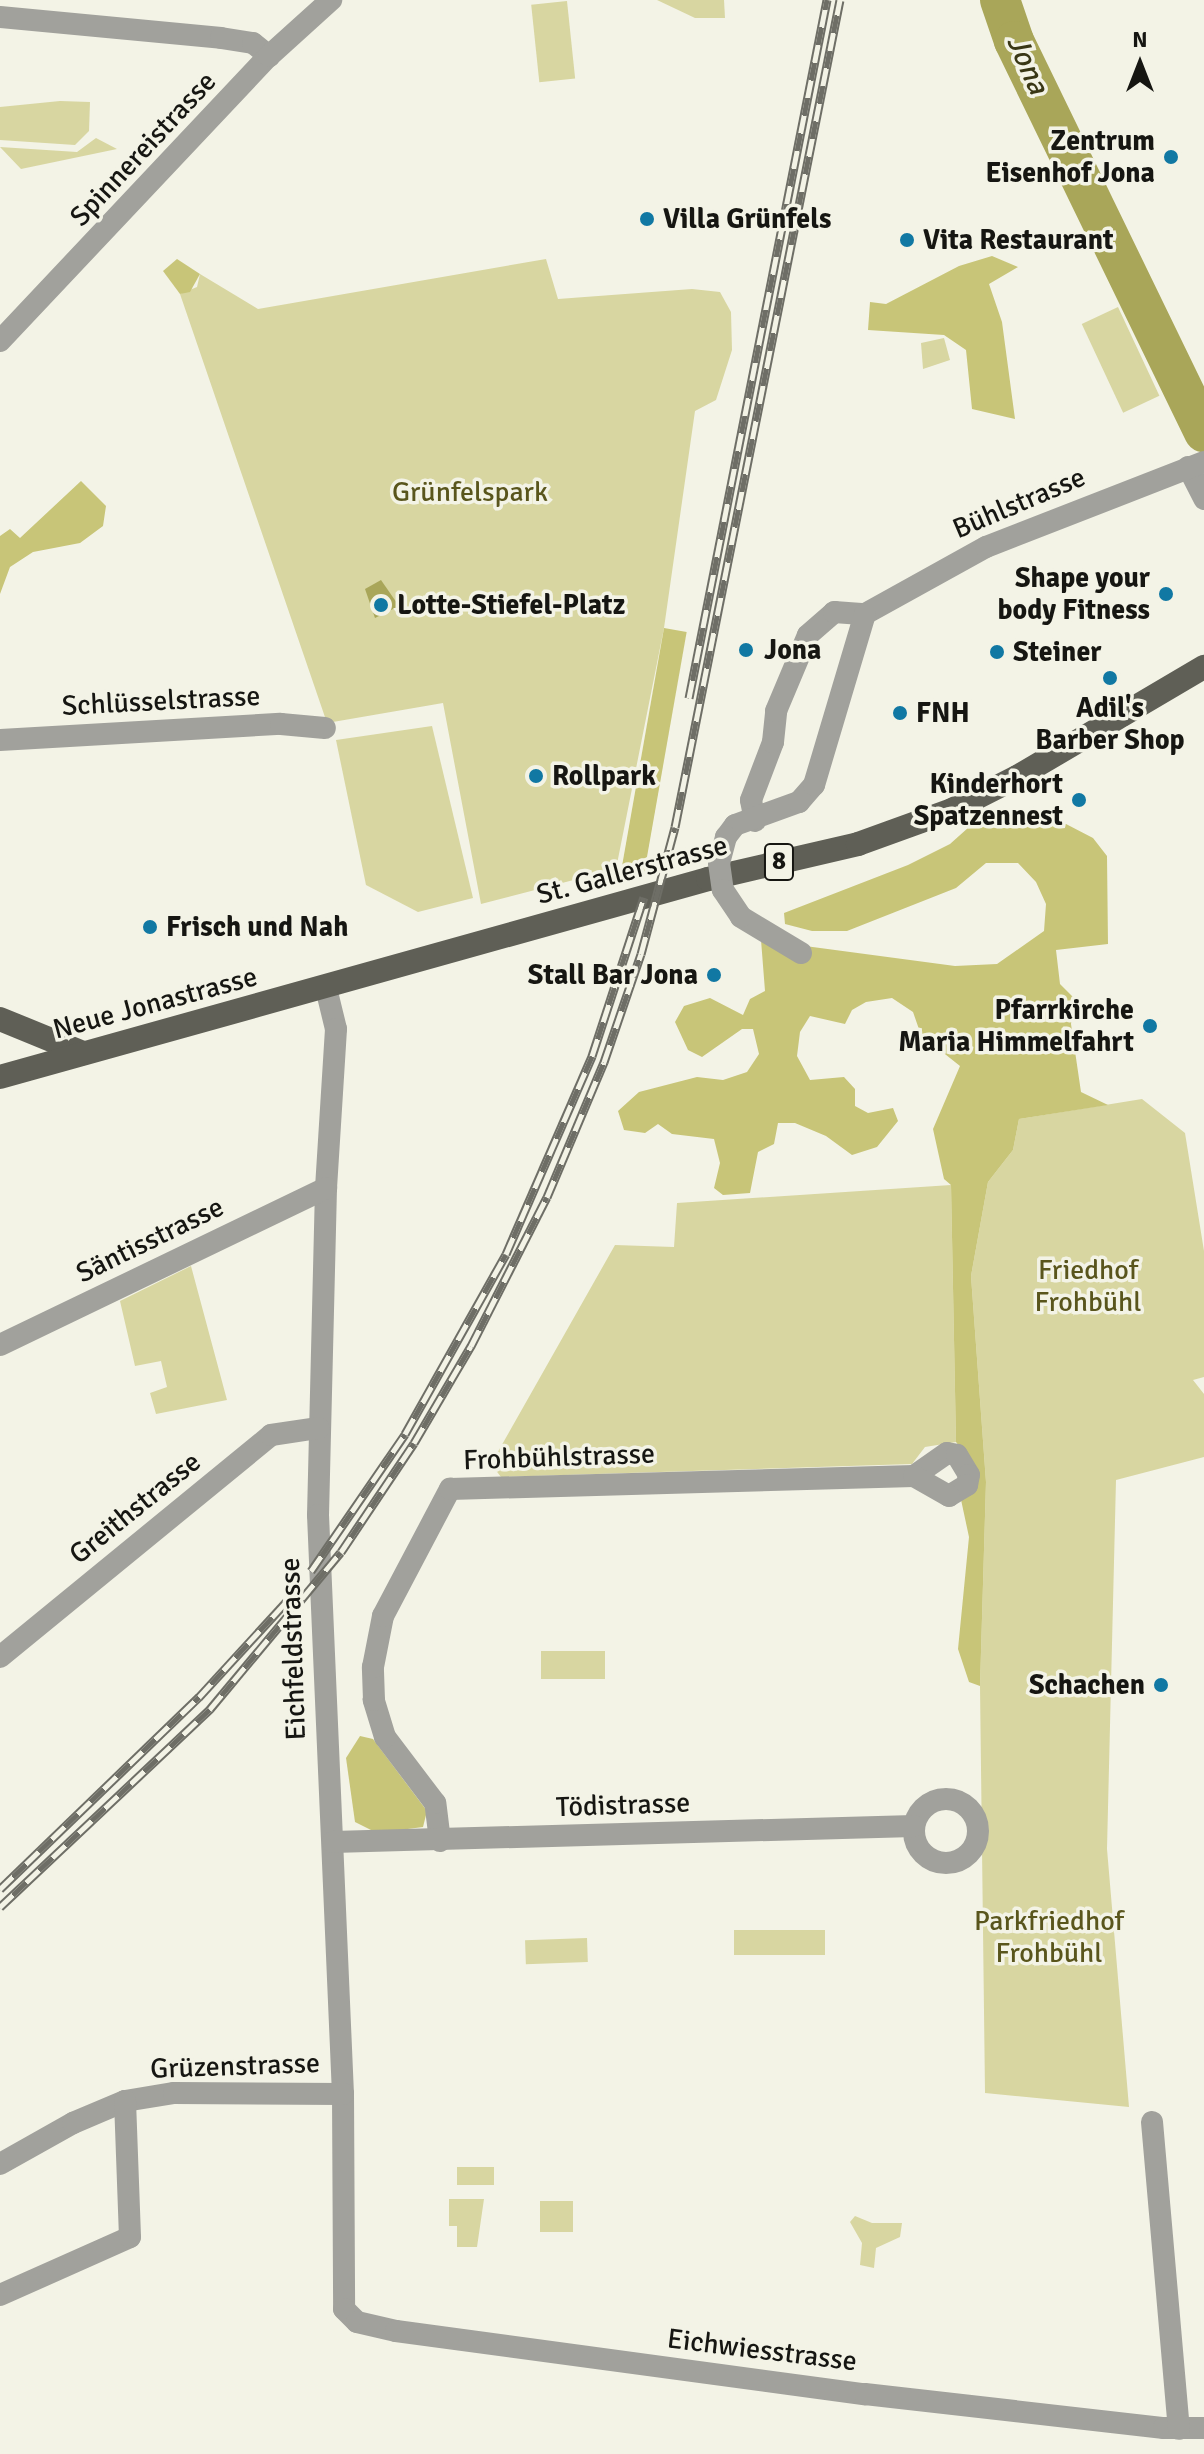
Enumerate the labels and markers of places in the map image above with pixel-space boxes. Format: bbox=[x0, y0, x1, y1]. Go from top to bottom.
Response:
place label: Zentrum Eisenhof Jona bbox=[985, 124, 1155, 190]
marker: Zentrum Eisenhof Jona bbox=[1162, 148, 1180, 166]
place label: Villa Grünfels bbox=[663, 202, 831, 236]
marker: Villa Grünfels bbox=[638, 210, 656, 228]
place label: Vita Restaurant bbox=[923, 223, 1114, 257]
marker: Vita Restaurant bbox=[898, 231, 916, 249]
place label: Shape your body Fitness bbox=[998, 561, 1150, 627]
marker: Shape your body Fitness bbox=[1157, 585, 1175, 603]
place label: Lotte-Stiefel-Platz bbox=[397, 588, 625, 622]
marker: Lotte-Stiefel-Platz bbox=[372, 596, 390, 614]
place label: Jona bbox=[764, 633, 821, 667]
place label: Steiner bbox=[1013, 635, 1101, 669]
marker: Jona bbox=[735, 639, 757, 661]
marker: Steiner bbox=[988, 643, 1006, 661]
marker: Adil's Barber Shop bbox=[1101, 669, 1119, 687]
place label: Adil's Barber Shop bbox=[1035, 691, 1185, 757]
place label: FNH bbox=[916, 696, 970, 730]
marker: FNH bbox=[891, 704, 909, 722]
place label: Rollpark bbox=[552, 759, 656, 793]
marker: Rollpark bbox=[527, 767, 545, 785]
place label: Kinderhort Spatzennest bbox=[914, 767, 1063, 833]
marker: Kinderhort Spatzennest bbox=[1070, 791, 1088, 809]
place label: Frisch und Nah bbox=[166, 910, 348, 944]
marker: Frisch und Nah bbox=[141, 918, 159, 936]
place label: Stall Bar Jona bbox=[528, 958, 698, 992]
marker: Stall Bar Jona bbox=[705, 966, 723, 984]
place label: Pfarrkirche Maria Himmelfahrt bbox=[898, 993, 1134, 1059]
marker: Pfarrkirche Maria Himmelfahrt bbox=[1141, 1017, 1159, 1035]
place label: Schachen bbox=[1029, 1668, 1145, 1702]
marker: Schachen bbox=[1152, 1676, 1170, 1694]

